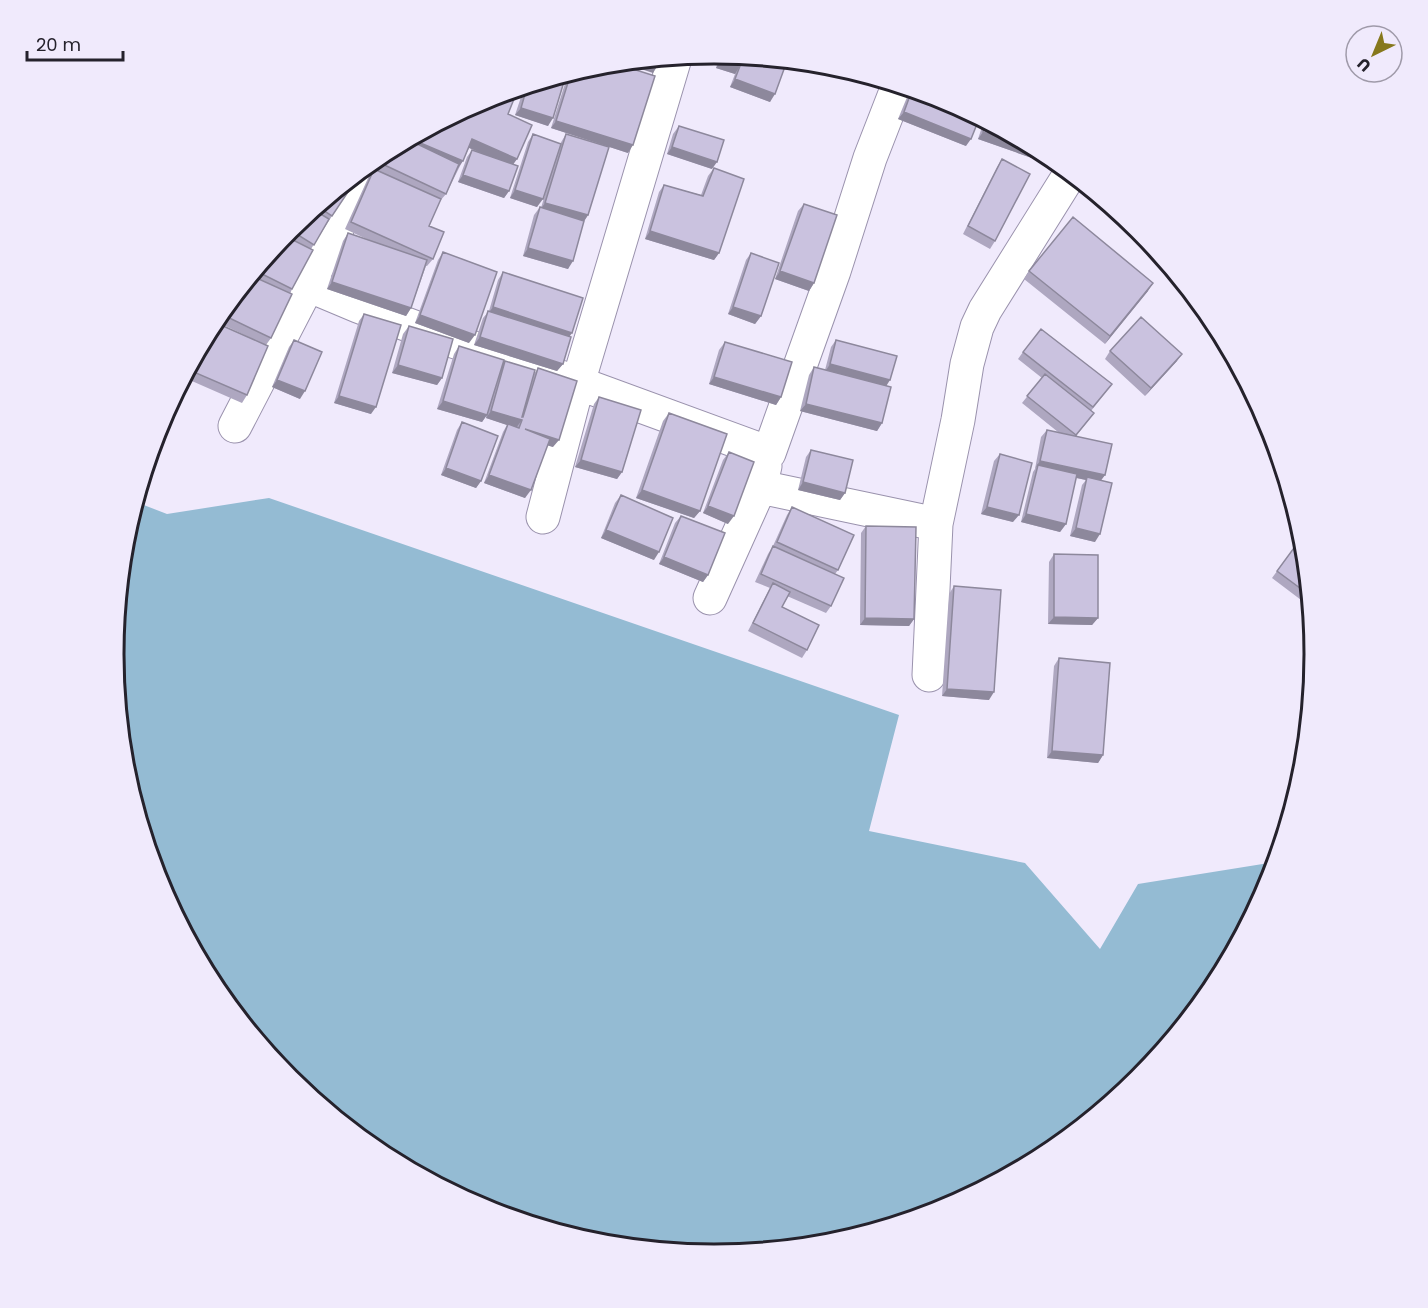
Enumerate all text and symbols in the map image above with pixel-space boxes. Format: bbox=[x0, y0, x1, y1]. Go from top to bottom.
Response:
scale bar bbox=[27, 24, 123, 62]
north arrow bbox=[1344, 24, 1404, 84]
text: 20 m bbox=[36, 32, 81, 57]
text: U bbox=[1352, 52, 1376, 77]

